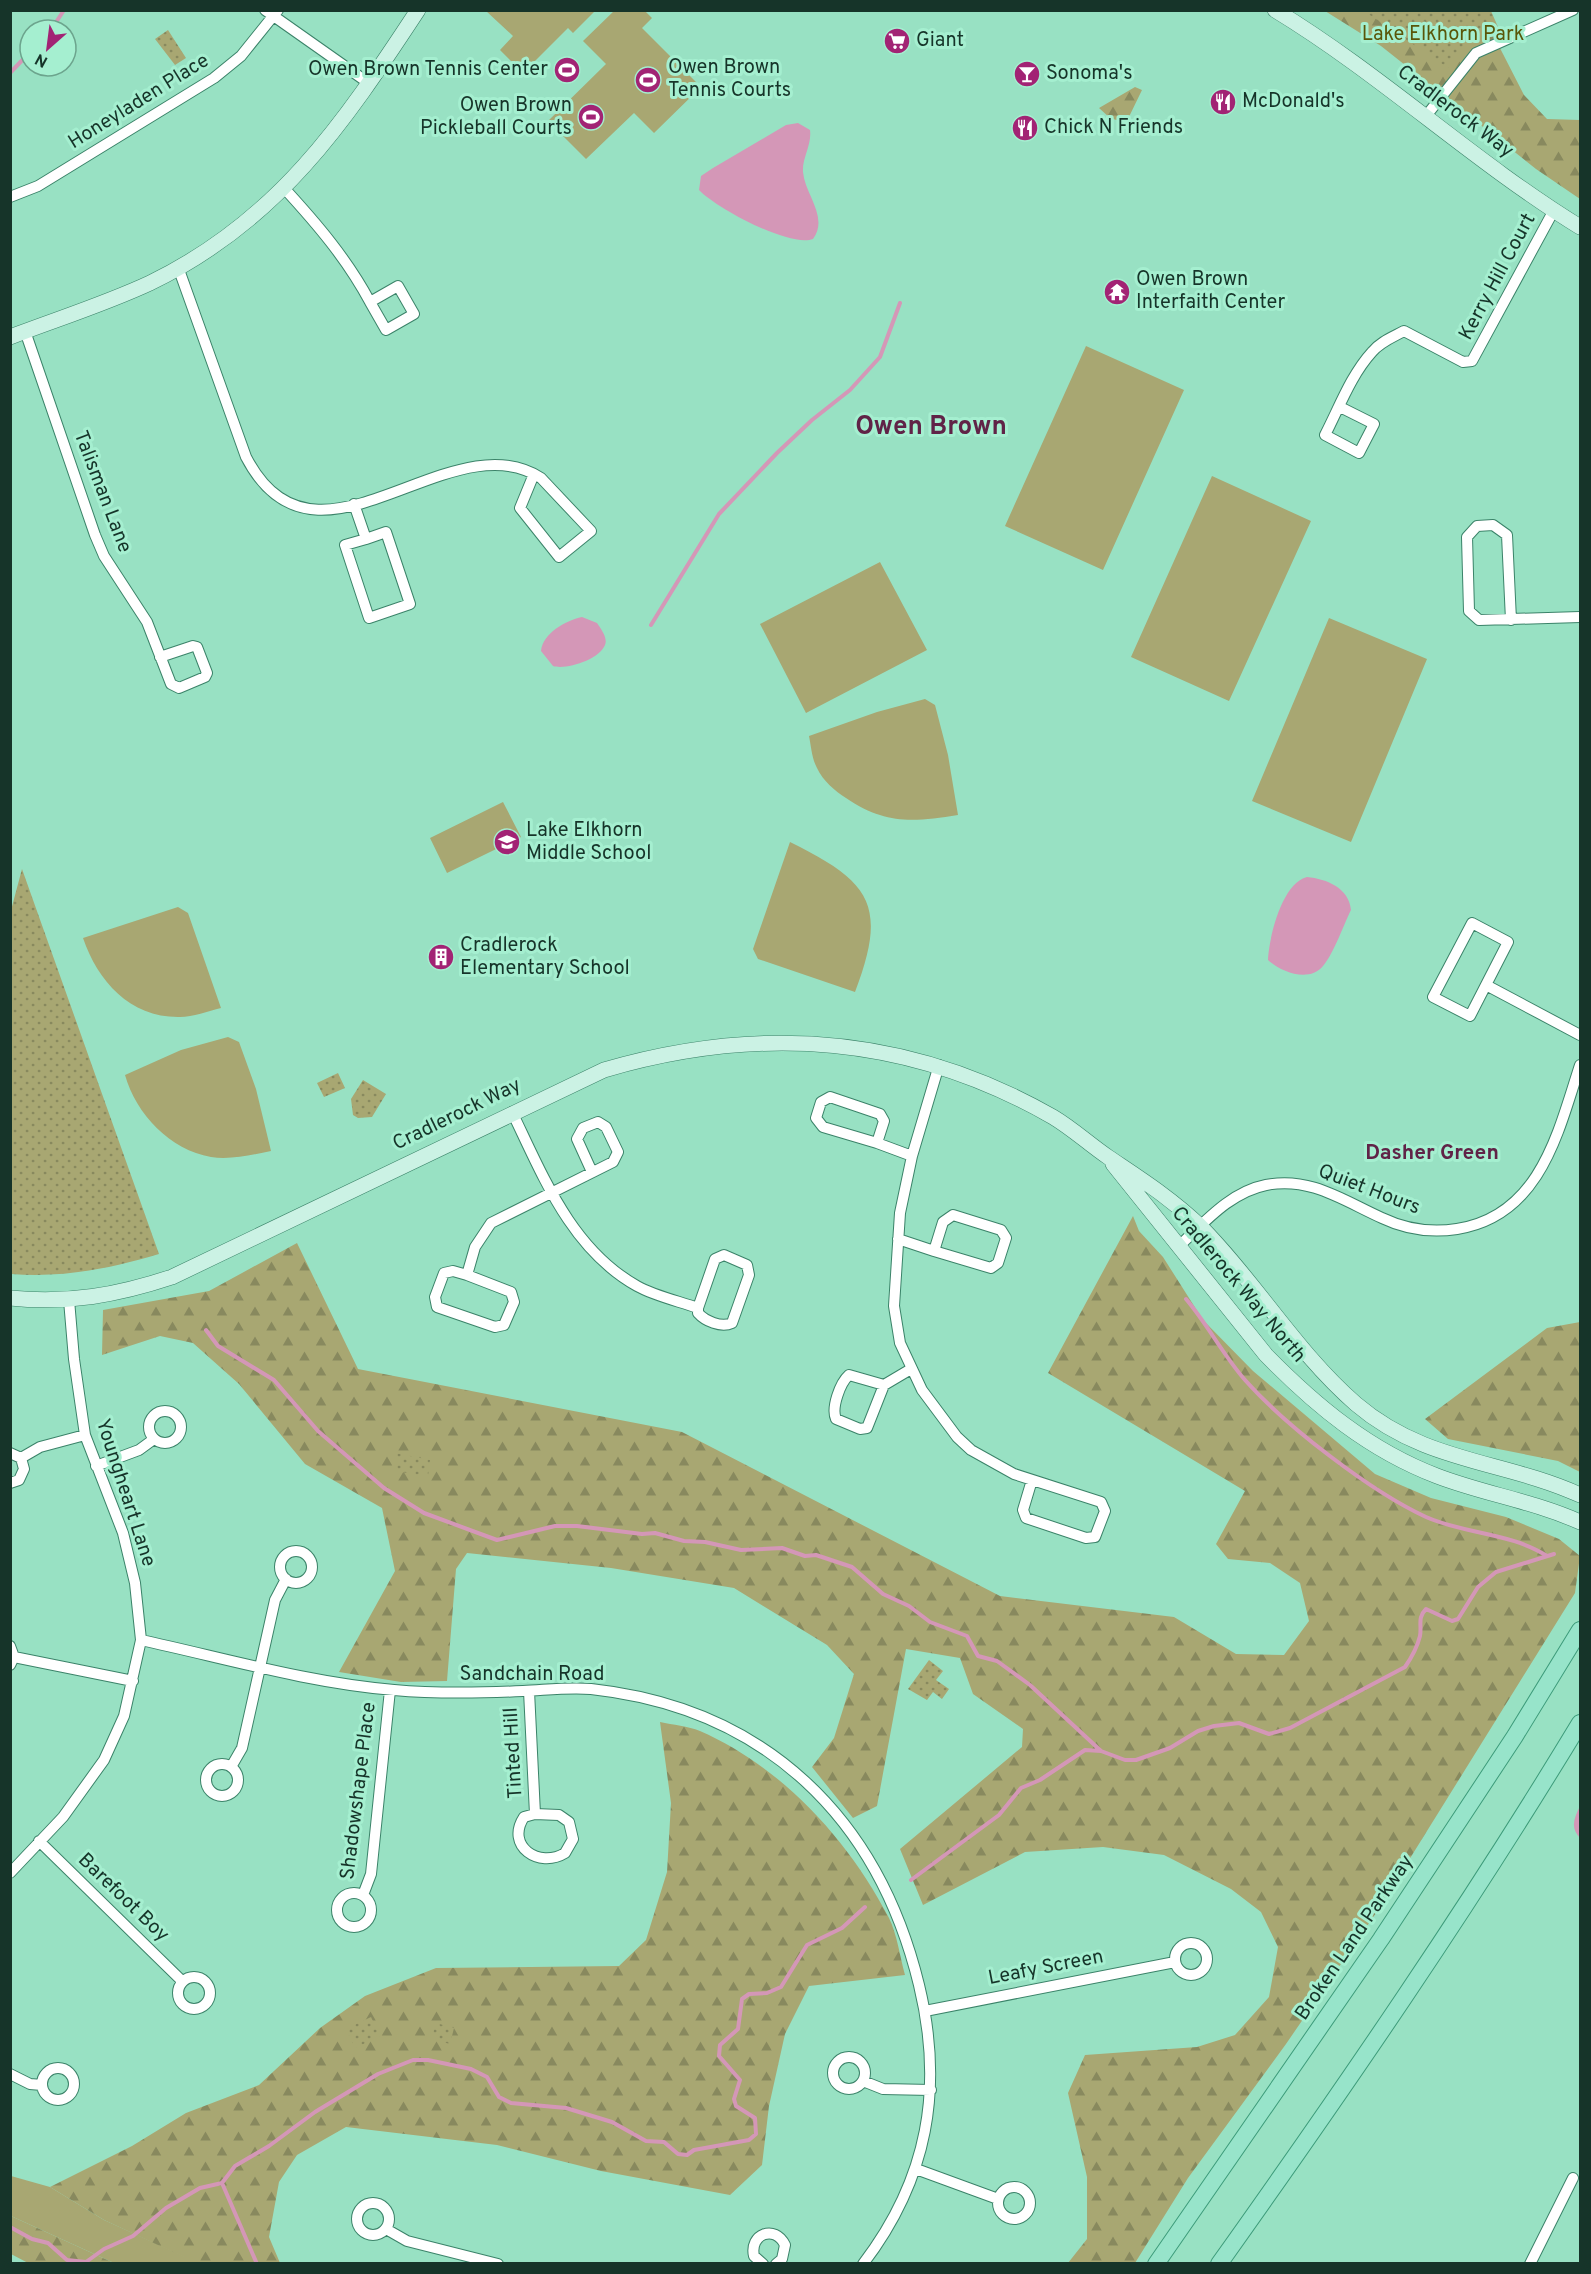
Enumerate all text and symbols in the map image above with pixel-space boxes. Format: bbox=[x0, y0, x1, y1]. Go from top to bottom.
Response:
north arrow bbox=[18, 18, 78, 78]
park label: Lake Elkhorn Park bbox=[1362, 22, 1524, 48]
supermarket icon: Giant bbox=[882, 26, 912, 56]
place label: Giant bbox=[916, 28, 964, 54]
text: N bbox=[32, 48, 52, 71]
street label: Honeyladen Place bbox=[64, 48, 214, 156]
sports icon: Owen Brown Tennis Center bbox=[552, 55, 582, 85]
place label: Owen Brown Tennis Courts bbox=[668, 55, 791, 104]
place label: Owen Brown Tennis Center bbox=[308, 57, 548, 83]
bar icon: Sonoma's bbox=[1012, 59, 1042, 89]
street label: Cradlerock Way bbox=[1391, 60, 1519, 164]
place label: Sonoma's bbox=[1046, 61, 1133, 87]
sports icon: Owen Brown Tennis Courts bbox=[633, 65, 663, 95]
restaurant icon: McDonald's bbox=[1208, 87, 1238, 117]
place label: McDonald's bbox=[1242, 89, 1345, 115]
place label: Owen Brown Pickleball Courts bbox=[420, 93, 572, 142]
sports icon: Owen Brown Pickleball Courts bbox=[576, 102, 606, 132]
restaurant icon: Chick N Friends bbox=[1010, 113, 1040, 143]
place label: Chick N Friends bbox=[1044, 115, 1183, 141]
street label: Kerry Hill Court bbox=[1454, 209, 1542, 345]
place label: Owen Brown Interfaith Center bbox=[1136, 267, 1285, 316]
temple icon: Owen Brown Interfaith Center bbox=[1102, 277, 1132, 307]
district label: Owen Brown bbox=[855, 411, 1007, 444]
street label: Talisman Lane bbox=[67, 427, 137, 557]
place label: Lake Elkhorn Middle School bbox=[526, 818, 651, 867]
school or university icon: Lake Elkhorn Middle School bbox=[492, 827, 522, 857]
place label: Cradlerock Elementary School bbox=[460, 933, 630, 982]
building icon: Cradlerock Elementary School bbox=[426, 942, 456, 972]
street label: Cradlerock Way bbox=[389, 1073, 525, 1157]
district label: Dasher Green bbox=[1365, 1140, 1499, 1167]
street label: Quiet Hours bbox=[1314, 1159, 1424, 1221]
street label: Cradlerock Way North bbox=[1165, 1202, 1311, 1368]
street label: Youngheart Lane bbox=[89, 1416, 161, 1570]
street label: Sandchain Road bbox=[460, 1662, 604, 1688]
street label: Shadowshape Place bbox=[335, 1701, 383, 1881]
street label: Tinted Hill bbox=[499, 1707, 529, 1799]
street label: Barefoot Boy bbox=[72, 1848, 174, 1948]
street label: Broken Land Parkway bbox=[1290, 1850, 1420, 2026]
street label: Leafy Screen bbox=[986, 1944, 1106, 1992]

